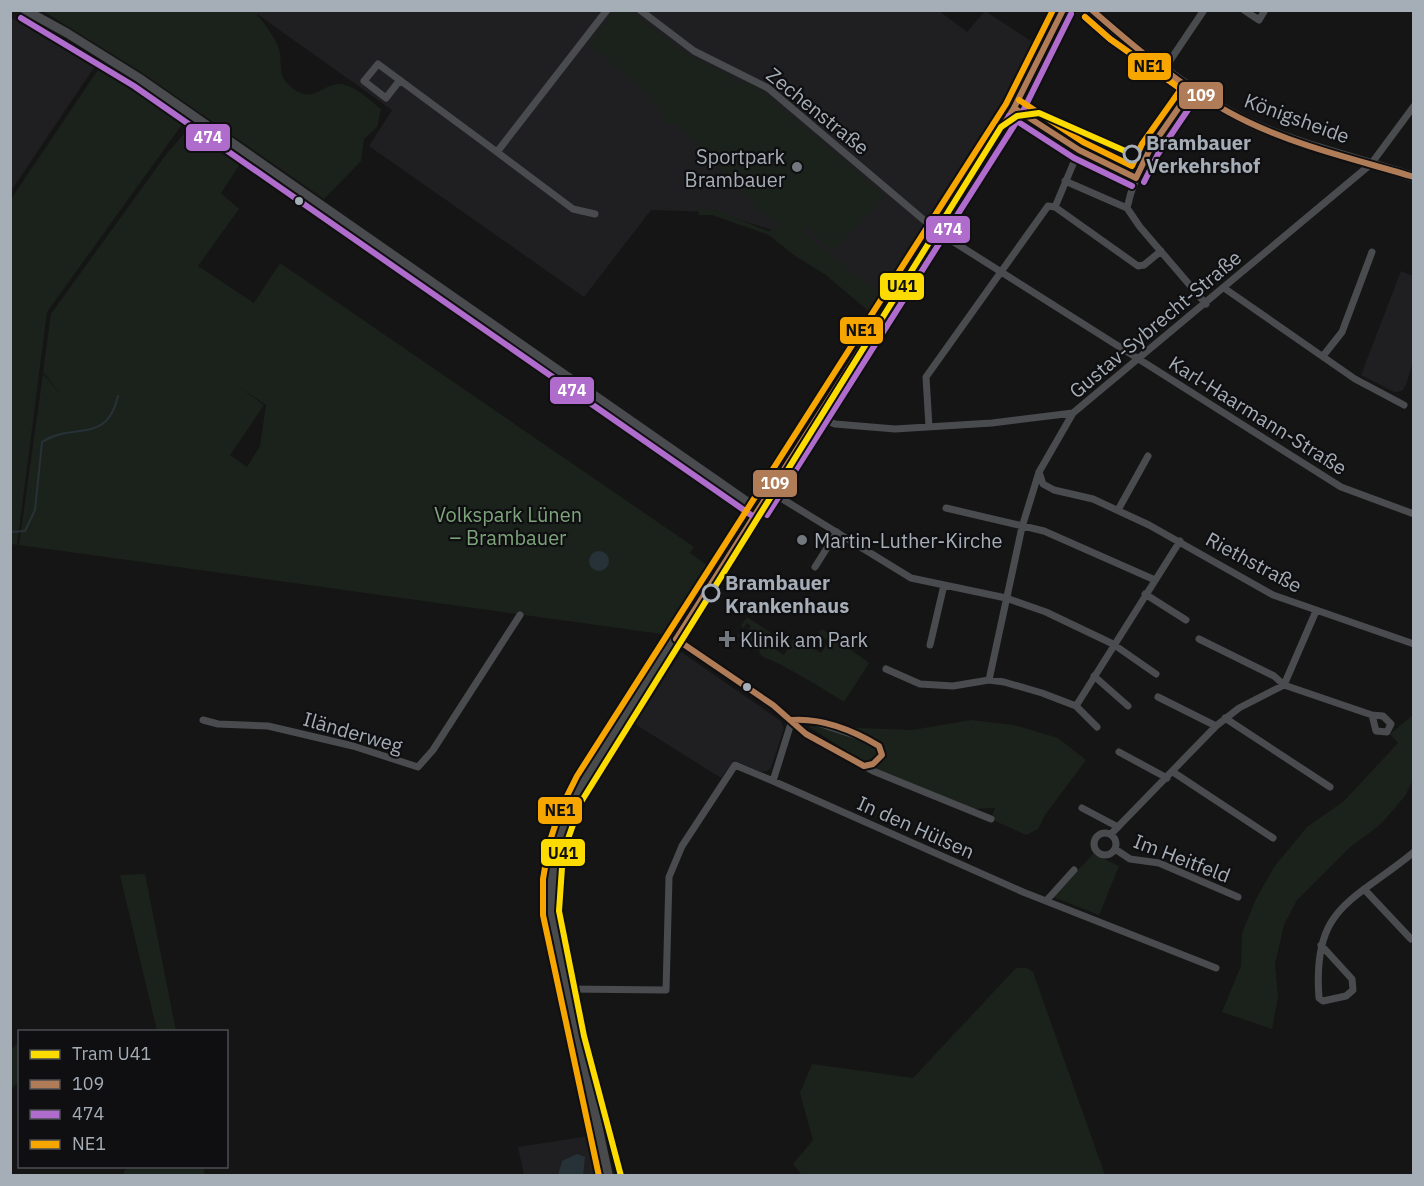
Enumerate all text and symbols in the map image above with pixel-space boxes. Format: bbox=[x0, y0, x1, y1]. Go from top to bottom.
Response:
line badge: NE1 bbox=[1127, 52, 1172, 81]
text: NE1 bbox=[1134, 56, 1165, 76]
street label: Zechenstraße bbox=[761, 61, 875, 161]
line badge: 109 bbox=[1178, 81, 1224, 110]
text: 109 bbox=[1187, 85, 1215, 105]
street label: Königsheide bbox=[1241, 87, 1353, 149]
line badge: 474 bbox=[185, 123, 231, 152]
text: 474 bbox=[194, 127, 223, 147]
place label: Brambauer Verkehrshof bbox=[1146, 129, 1260, 179]
place label: Sportpark Brambauer bbox=[685, 143, 785, 193]
marker: Brambauer Verkehrshof bbox=[1123, 145, 1141, 163]
marker: Sportpark Brambauer bbox=[790, 160, 804, 174]
unlabelled marker bbox=[293, 195, 305, 207]
line badge: 474 bbox=[925, 215, 971, 244]
text: 474 bbox=[934, 219, 963, 239]
street label: Gustav-Sybrecht-Straße bbox=[1063, 244, 1247, 404]
line badge: U41 bbox=[879, 272, 925, 301]
text: U41 bbox=[887, 276, 918, 296]
line badge: NE1 bbox=[839, 316, 884, 345]
text: NE1 bbox=[846, 320, 877, 340]
street label: Karl-Haarmann-Straße bbox=[1164, 349, 1352, 481]
line badge: 474 bbox=[549, 376, 595, 405]
text: 474 bbox=[558, 380, 587, 400]
line badge: 109 bbox=[752, 469, 798, 498]
text: 109 bbox=[761, 473, 789, 493]
park label: Volkspark Lünen – Brambauer bbox=[434, 501, 582, 551]
street label: Riethstraße bbox=[1201, 525, 1307, 599]
place label: Martin-Luther-Kirche bbox=[814, 527, 1002, 554]
marker: Martin-Luther-Kirche bbox=[795, 533, 809, 547]
place label: Brambauer Krankenhaus bbox=[725, 569, 849, 619]
marker: Brambauer Krankenhaus bbox=[702, 584, 720, 602]
place label: Klinik am Park bbox=[740, 626, 869, 653]
marker: Klinik am Park bbox=[718, 630, 736, 648]
unlabelled marker bbox=[741, 681, 753, 693]
street label: Iländerweg bbox=[300, 705, 406, 759]
street label: In den Hülsen bbox=[853, 789, 979, 865]
line badge: NE1 bbox=[537, 796, 583, 825]
text: NE1 bbox=[545, 800, 576, 820]
street label: Im Heitfeld bbox=[1130, 827, 1234, 889]
line badge: U41 bbox=[540, 838, 586, 867]
text: U41 bbox=[548, 843, 579, 863]
legend bbox=[18, 1030, 228, 1168]
text: Tram U41 bbox=[72, 1042, 151, 1065]
text: 109 bbox=[72, 1072, 104, 1095]
text: 474 bbox=[72, 1102, 105, 1125]
text: NE1 bbox=[72, 1132, 106, 1155]

